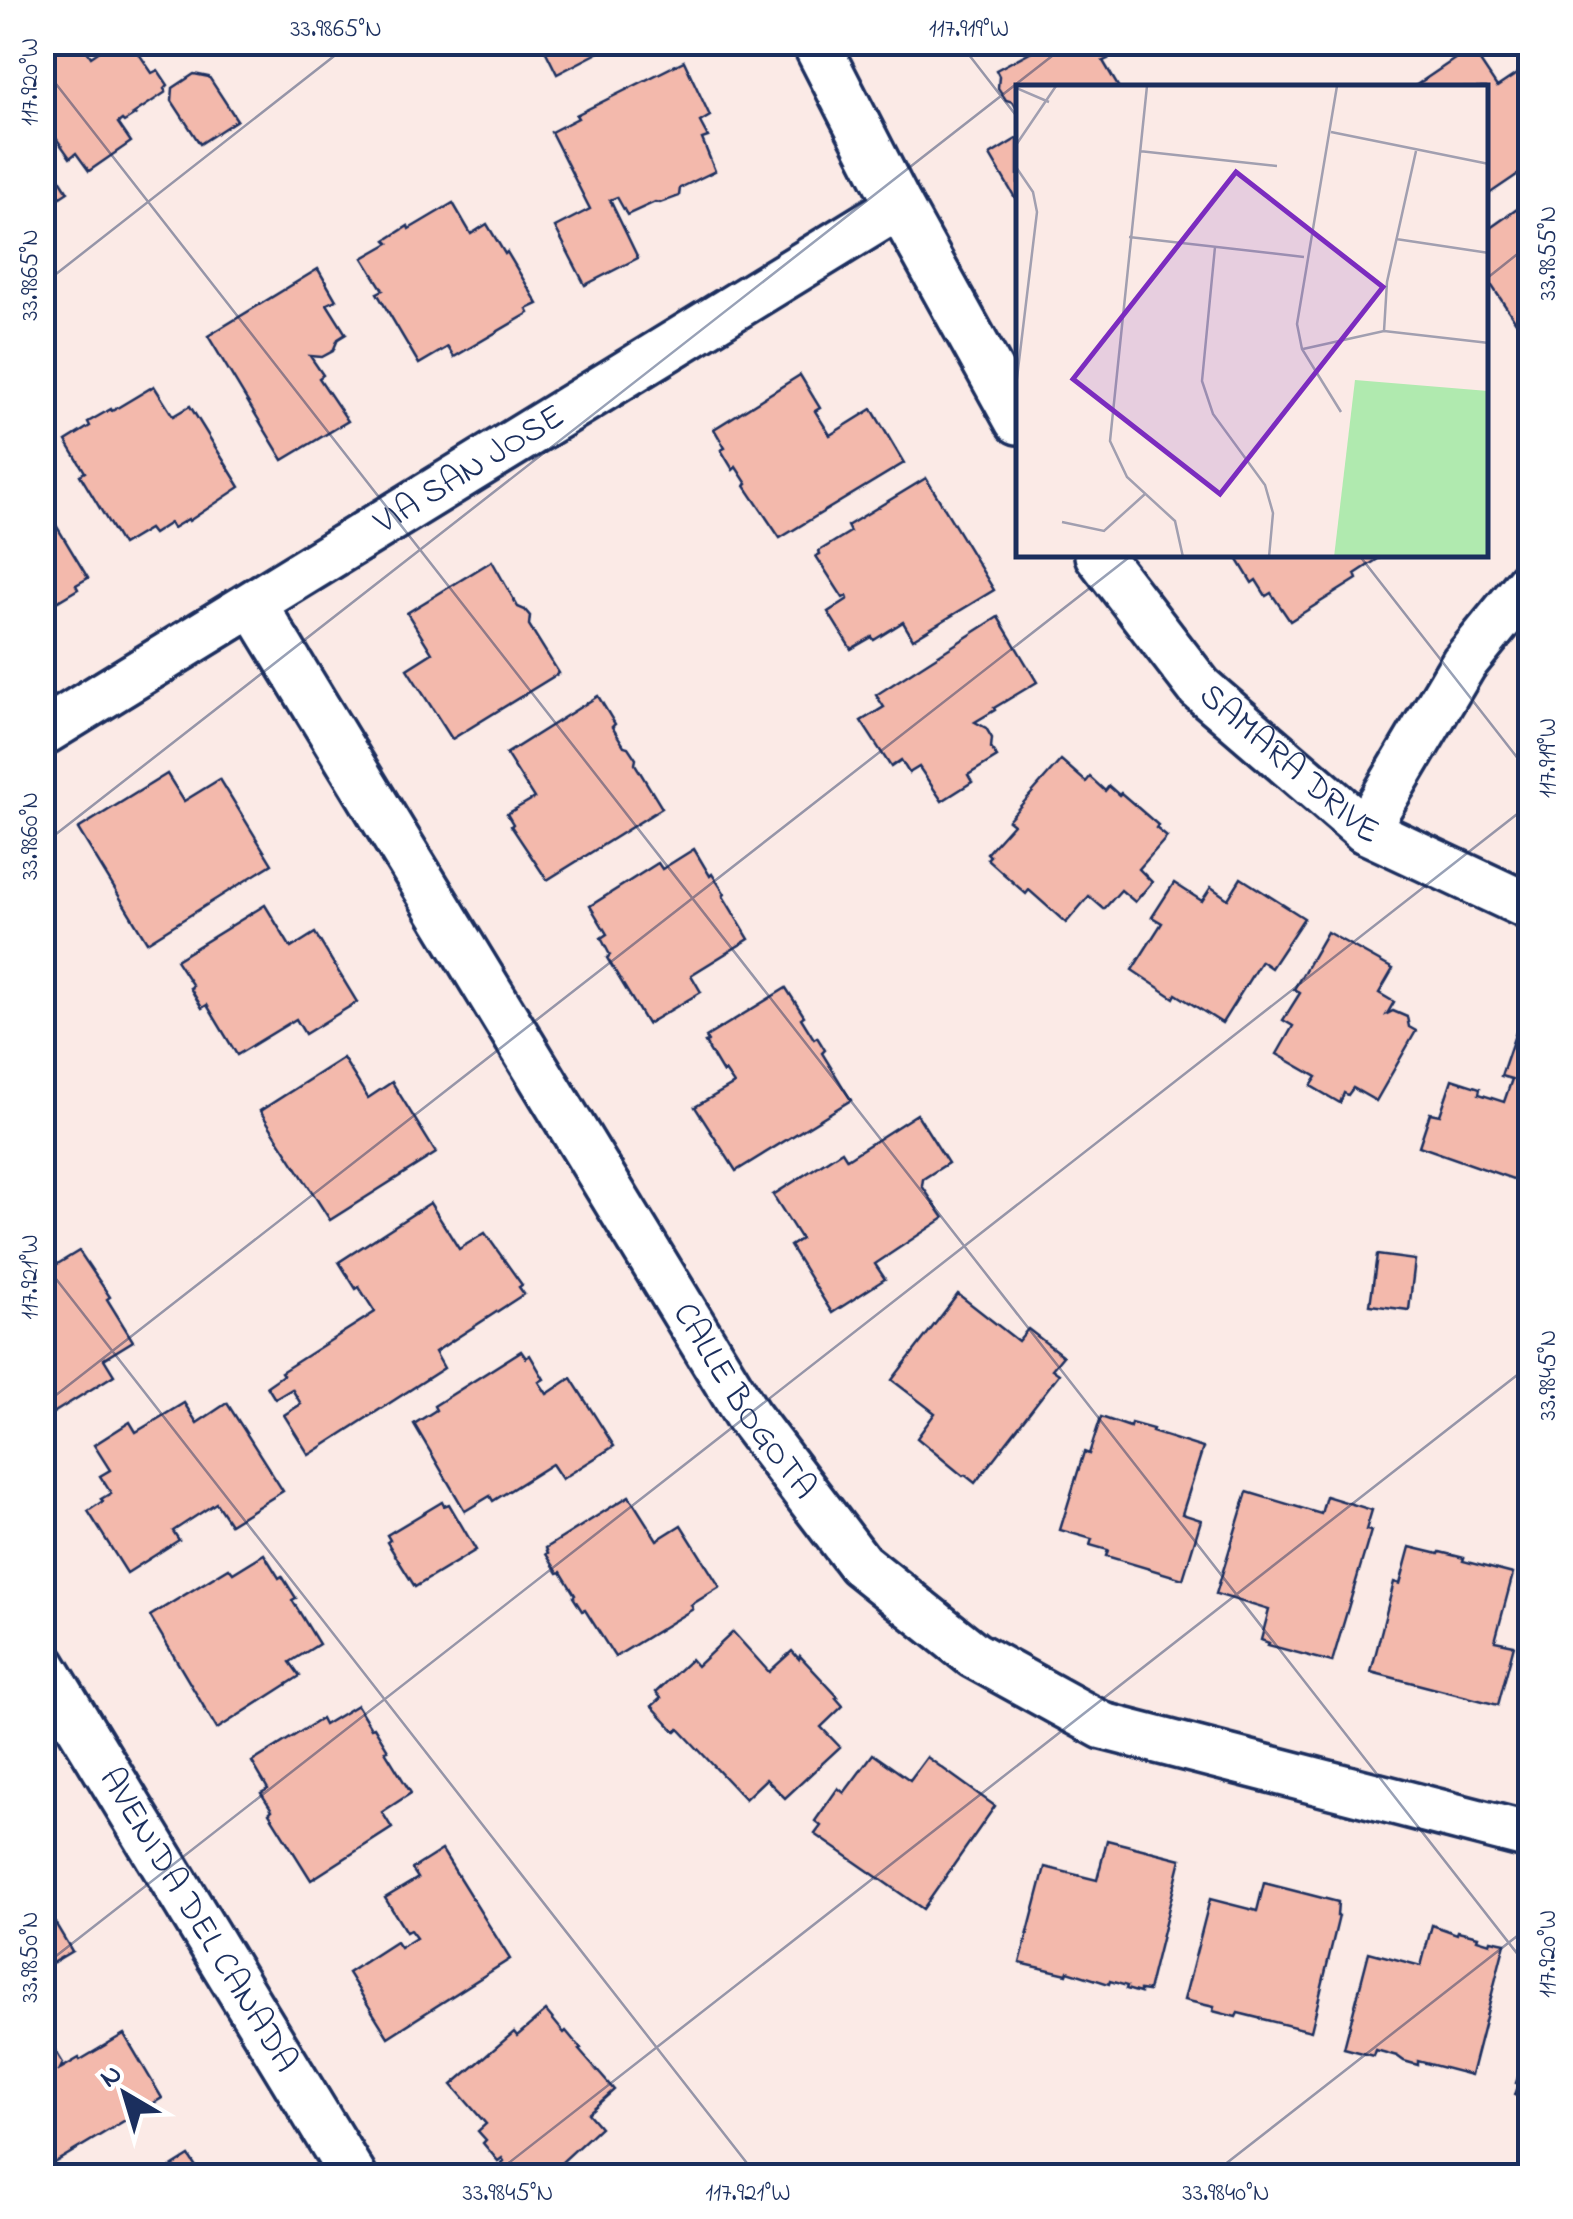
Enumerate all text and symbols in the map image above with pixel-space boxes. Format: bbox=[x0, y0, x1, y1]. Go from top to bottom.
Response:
text: 33.9865°N bbox=[290, 12, 382, 48]
text: 117.919°W bbox=[929, 12, 1009, 48]
text: 117.920°W bbox=[13, 38, 49, 126]
inset map bbox=[1016, 85, 1488, 558]
text: 33.9855°N bbox=[1531, 206, 1567, 300]
text: 33.9865°N bbox=[13, 229, 49, 321]
street label: VIA SAN JOSE bbox=[364, 392, 575, 549]
street label: SAMARA DRIVE bbox=[1187, 672, 1387, 858]
text: 117.919°W bbox=[1531, 718, 1567, 798]
text: 33.9860°N bbox=[13, 792, 49, 880]
text: 117.921°W bbox=[13, 1234, 49, 1320]
street label: CALLE BOGOTA bbox=[659, 1293, 828, 1511]
text: 33.9845°N bbox=[1531, 1330, 1567, 1420]
street label: AVENIDA DEL CANADA bbox=[90, 1760, 306, 2080]
text: 117.920°W bbox=[1531, 1910, 1567, 1998]
text: 33.9850°N bbox=[13, 1911, 49, 2003]
north arrow bbox=[75, 2044, 175, 2144]
text: 33.9845°N bbox=[463, 2176, 553, 2212]
text: 117.921°W bbox=[705, 2176, 791, 2212]
text: 33.9840°N bbox=[1182, 2176, 1270, 2212]

